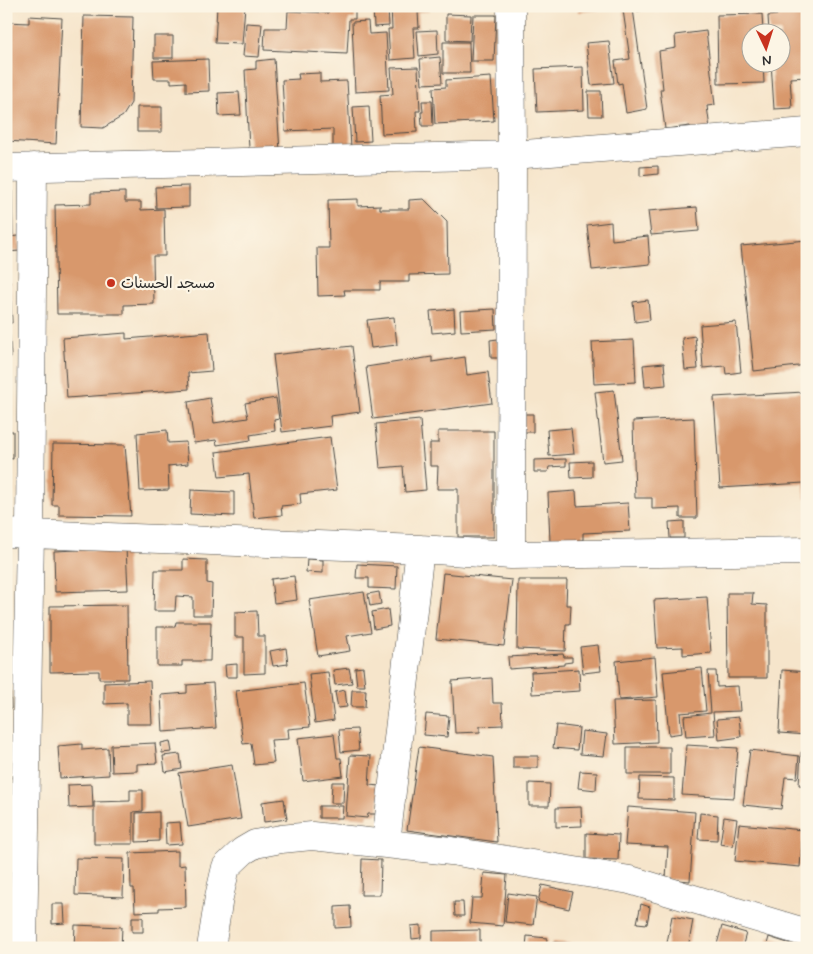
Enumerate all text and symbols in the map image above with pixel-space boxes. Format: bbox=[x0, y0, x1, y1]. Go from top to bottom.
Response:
north arrow bbox=[740, 22, 790, 72]
text: N bbox=[762, 51, 772, 69]
place label: مسجد الحسنات bbox=[121, 274, 215, 294]
marker: مسجد الحسنات bbox=[105, 277, 117, 289]

